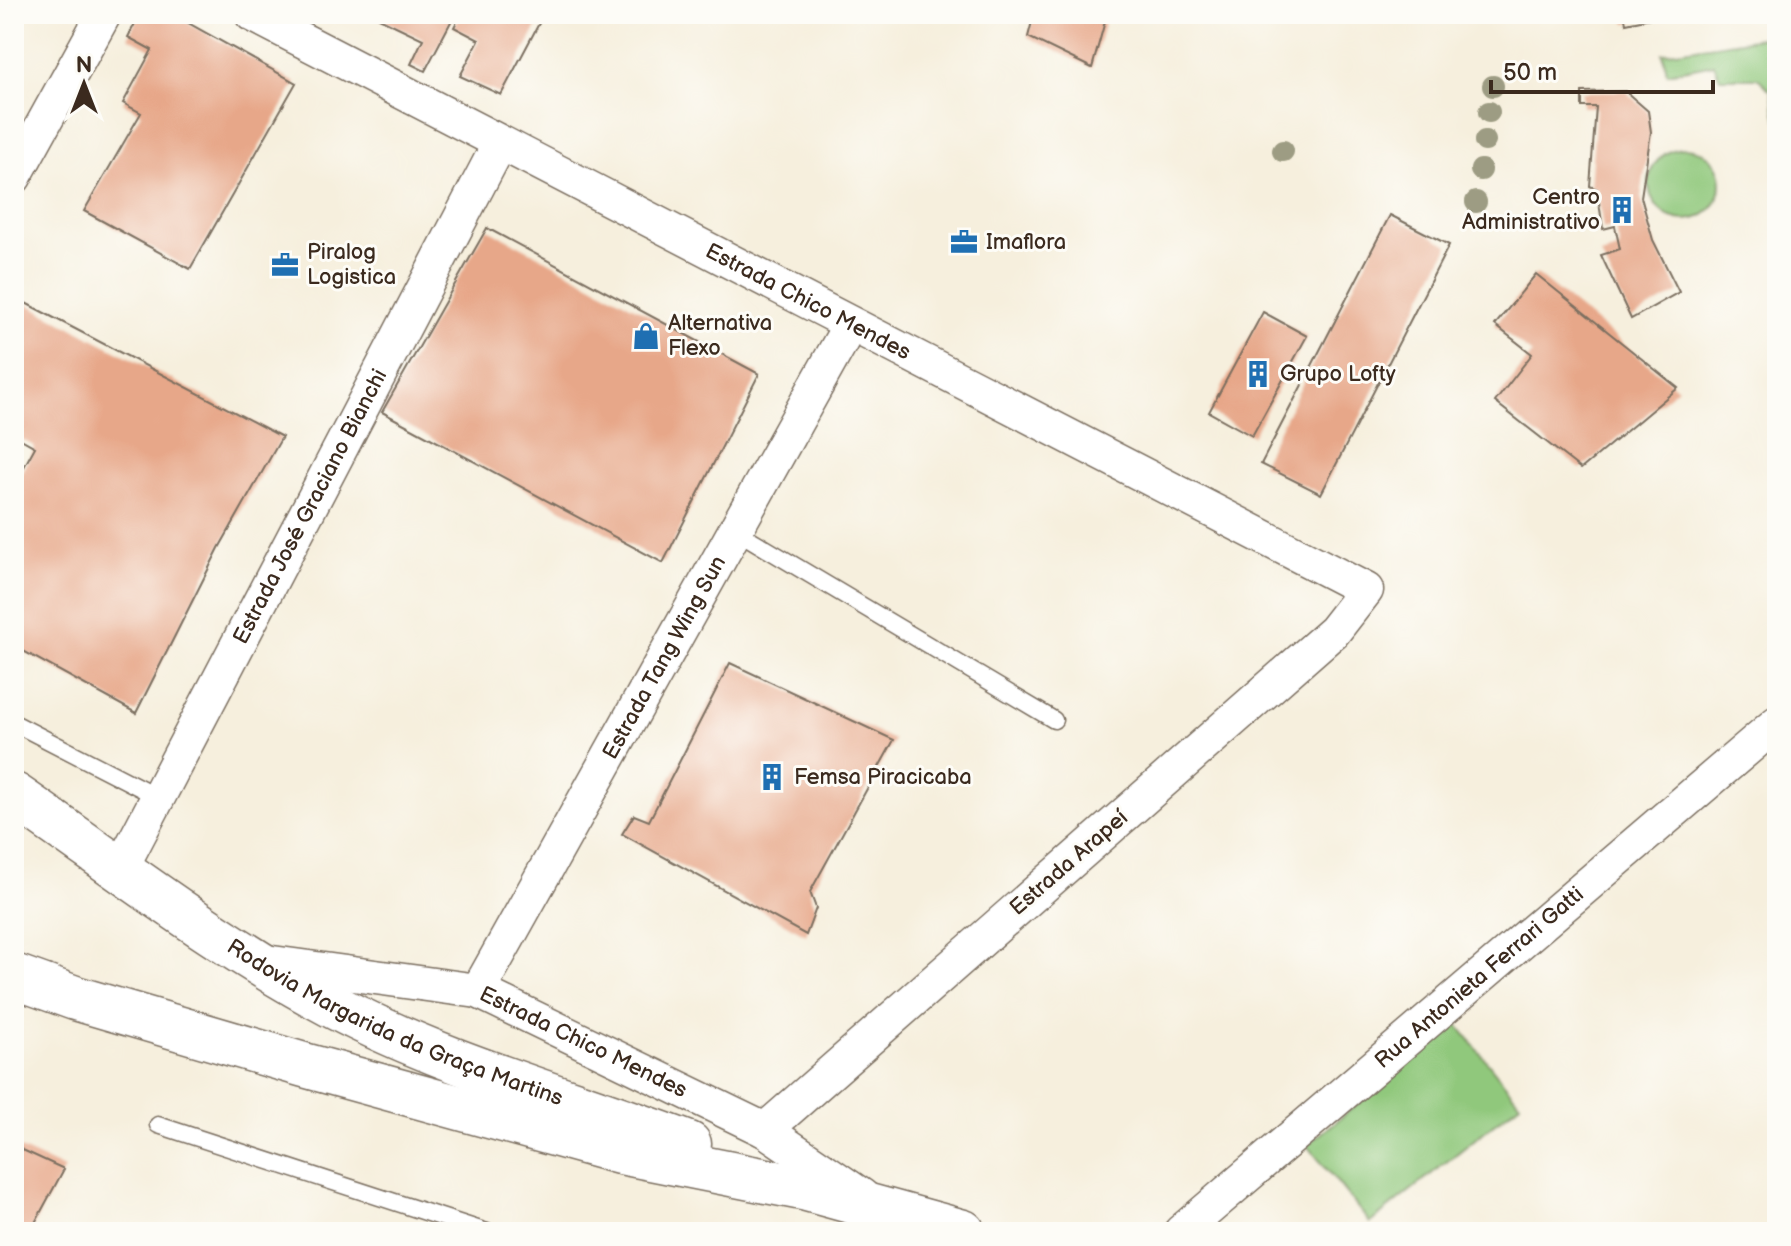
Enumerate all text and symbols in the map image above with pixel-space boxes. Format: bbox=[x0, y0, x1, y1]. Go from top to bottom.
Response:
north arrow bbox=[44, 44, 124, 124]
scale bar bbox=[1491, 44, 1713, 94]
text: N bbox=[76, 52, 92, 79]
text: 50 m bbox=[1503, 58, 1557, 87]
place label: Centro Administrativo bbox=[1462, 184, 1600, 236]
building icon: Centro Administrativo bbox=[1607, 195, 1637, 225]
office icon: Imaflora bbox=[949, 227, 979, 257]
place label: Imaflora bbox=[986, 229, 1066, 256]
street label: Estrada Chico Mendes bbox=[701, 237, 915, 366]
place label: Piralog Logistica bbox=[307, 239, 396, 291]
office icon: Piralog Logistica bbox=[270, 250, 300, 280]
place label: Alternativa Flexo bbox=[668, 310, 772, 362]
shop icon: Alternativa Flexo bbox=[631, 321, 661, 351]
building icon: Grupo Lofty bbox=[1243, 359, 1273, 389]
place label: Grupo Lofty bbox=[1280, 361, 1396, 388]
street label: Estrada José Graciano Bianchi bbox=[227, 364, 393, 648]
street label: Estrada Tang Wing Sun bbox=[597, 551, 732, 764]
building icon: Femsa Piracicaba bbox=[757, 762, 787, 792]
place label: Femsa Piracicaba bbox=[794, 764, 972, 791]
street label: Estrada Arapeí bbox=[1004, 804, 1134, 922]
street label: Rua Antonieta Ferrari Gatti bbox=[1369, 881, 1589, 1074]
street label: Rodovia Margarida da Graça Martins bbox=[222, 933, 566, 1112]
street label: Estrada Chico Mendes bbox=[475, 980, 692, 1104]

